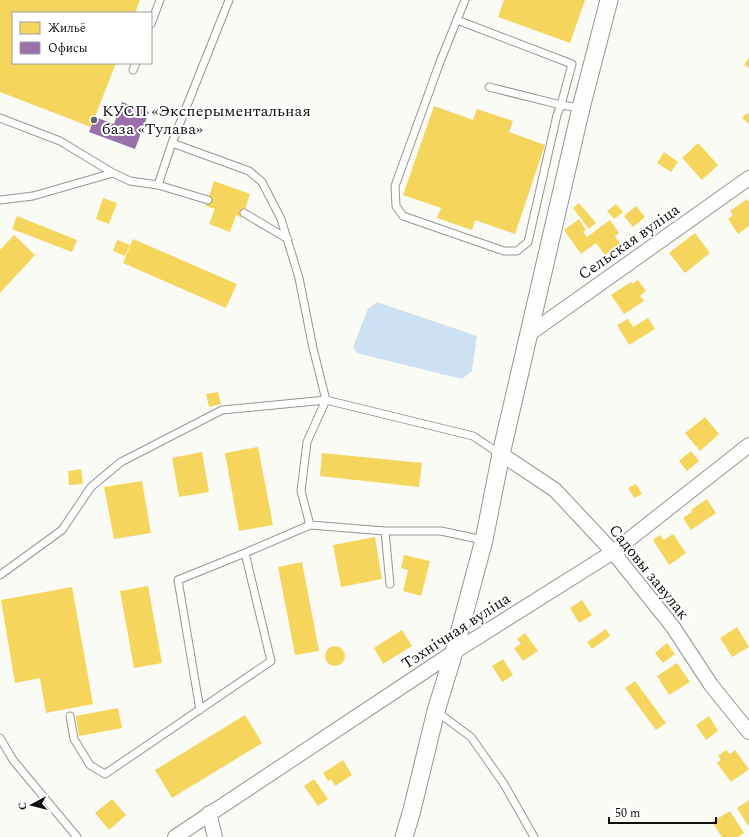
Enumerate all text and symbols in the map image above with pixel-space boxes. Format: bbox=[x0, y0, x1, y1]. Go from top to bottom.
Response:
legend bbox=[12, 12, 152, 64]
text: Жильё bbox=[48, 19, 86, 38]
text: Офисы bbox=[48, 39, 88, 58]
place label: КУСП «Эксперыментальная база «Тулава» bbox=[102, 99, 311, 141]
marker: КУСП «Эксперыментальная база «Тулава» bbox=[89, 115, 99, 125]
street label: Сельская вуліца bbox=[573, 198, 685, 286]
street label: Садовы завулак bbox=[603, 519, 695, 625]
street label: Тэхнічная вуліца bbox=[397, 587, 515, 675]
north arrow bbox=[12, 785, 52, 825]
scale bar bbox=[609, 799, 716, 825]
text: С bbox=[14, 801, 31, 811]
text: 50 m bbox=[615, 804, 640, 823]

